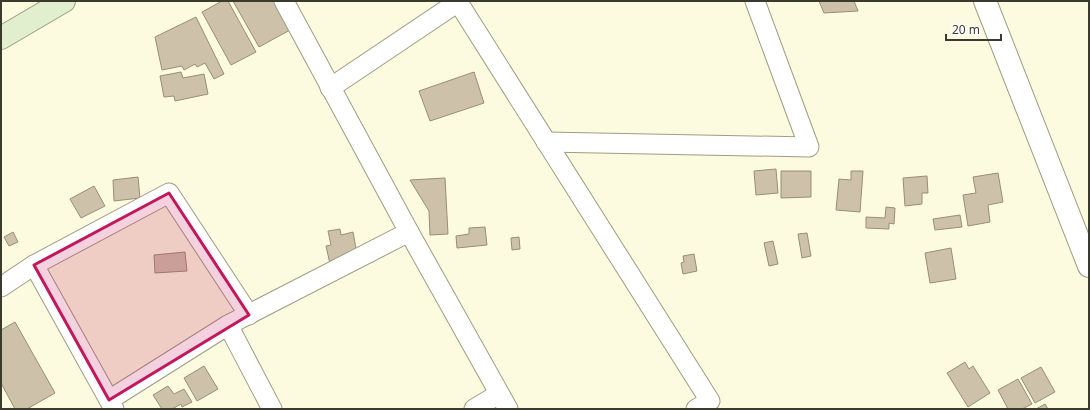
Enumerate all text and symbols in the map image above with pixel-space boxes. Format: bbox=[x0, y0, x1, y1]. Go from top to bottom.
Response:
scale bar bbox=[946, 16, 1001, 42]
text: 20 m bbox=[952, 21, 980, 38]

